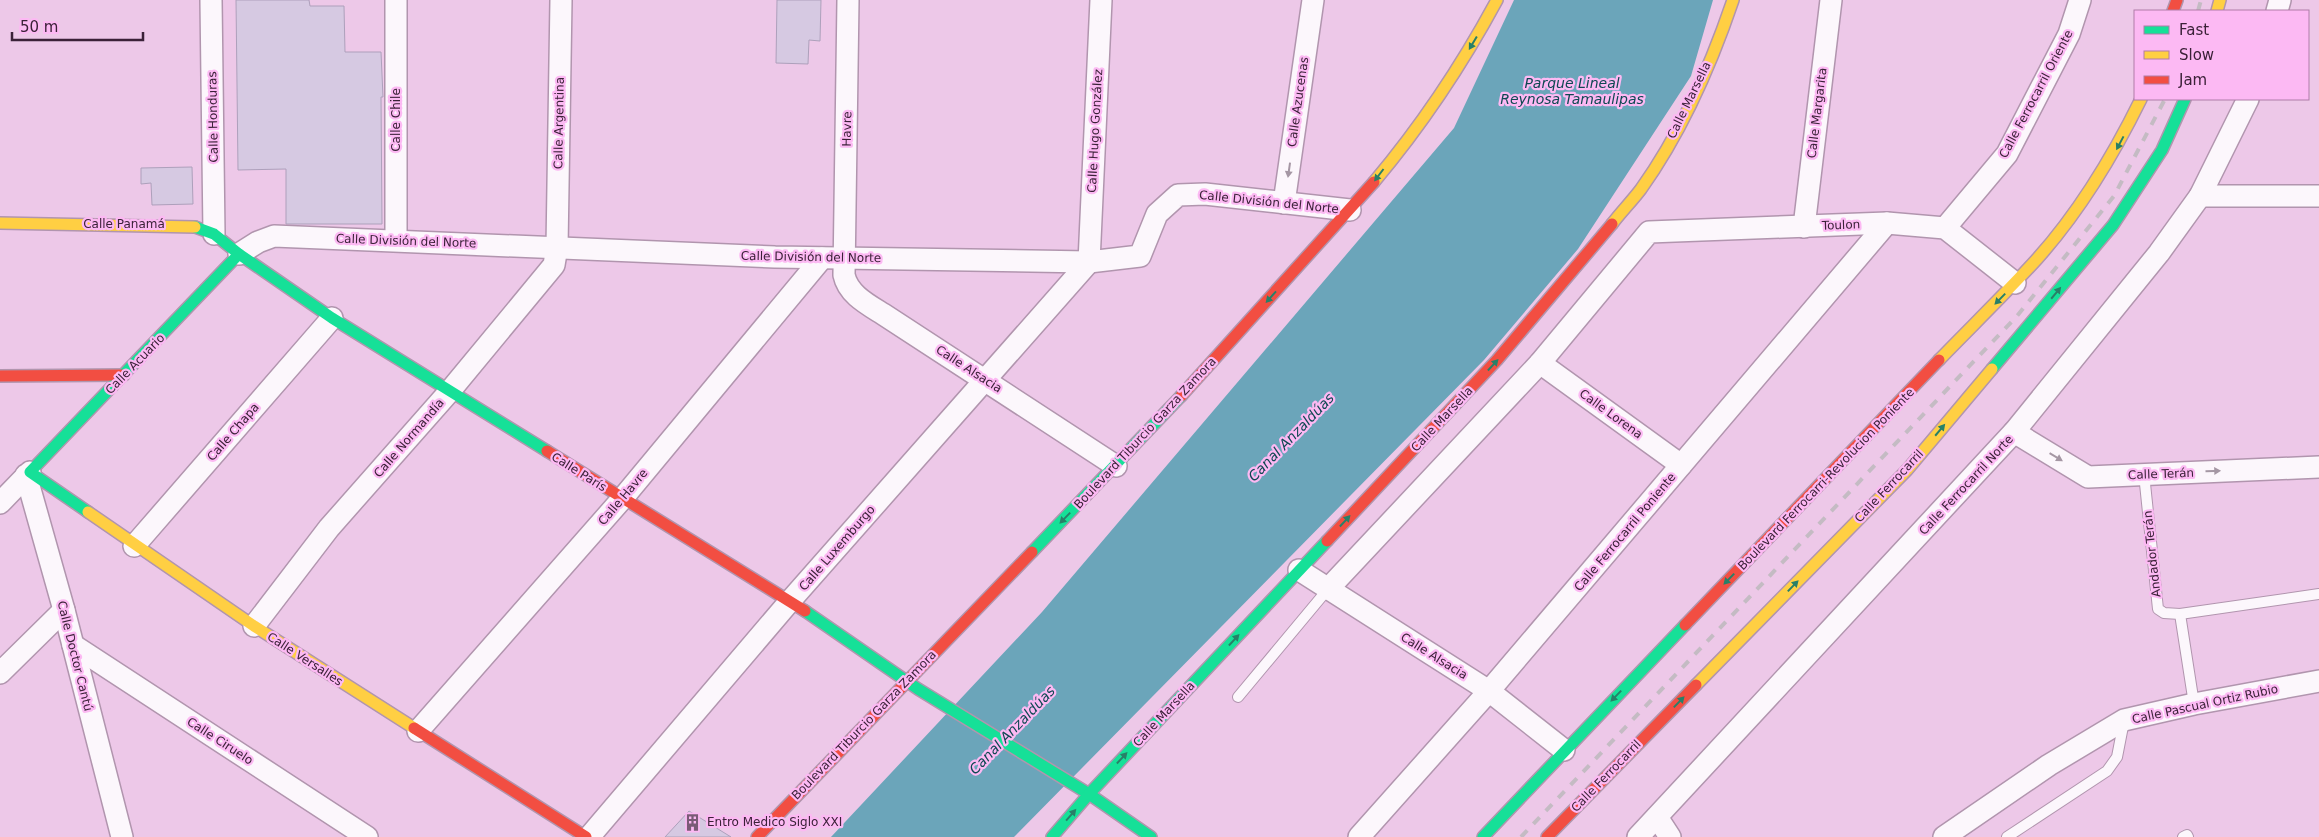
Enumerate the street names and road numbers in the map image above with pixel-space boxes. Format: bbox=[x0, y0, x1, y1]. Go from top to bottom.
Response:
street label: Calle Ferrocarril Oriente bbox=[1996, 28, 2076, 160]
street label: Calle Azucenas bbox=[1285, 56, 1311, 148]
street label: Calle Marsella bbox=[1664, 59, 1714, 141]
street label: Calle Margarita bbox=[1804, 67, 1830, 159]
street label: Calle Hugo González bbox=[1085, 69, 1105, 193]
street label: Calle Honduras bbox=[205, 71, 221, 163]
street label: Calle Argentina bbox=[551, 77, 567, 169]
street label: Calle Chile bbox=[389, 88, 403, 152]
street label: Havre bbox=[840, 111, 854, 147]
street label: Calle División del Norte bbox=[1198, 188, 1340, 216]
street label: Calle Panamá bbox=[83, 217, 165, 231]
street label: Toulon bbox=[1821, 217, 1860, 233]
street label: Calle División del Norte bbox=[336, 232, 476, 250]
street label: Calle División del Norte bbox=[741, 249, 881, 265]
street label: Calle Acuario bbox=[103, 331, 167, 397]
street label: Calle Alsacia bbox=[933, 342, 1005, 396]
street label: Boulevard Tiburcio Garza Zamora bbox=[1071, 354, 1219, 512]
street label: Calle Marsella bbox=[1408, 384, 1476, 454]
street label: Boulevard Ferrocarri-Revolucion Poniente bbox=[1735, 385, 1917, 573]
street label: Calle Lorena bbox=[1577, 386, 1645, 442]
street label: Calle Normandía bbox=[371, 396, 447, 480]
street label: Calle Chapa bbox=[204, 400, 262, 464]
street label: Calle Ferrocarril Norte bbox=[1916, 432, 2016, 538]
street label: Calle Ferrocarril bbox=[1852, 447, 1926, 525]
street label: Calle París bbox=[549, 450, 609, 494]
street label: Calle Havre bbox=[595, 466, 651, 528]
street label: Calle Terán bbox=[2128, 466, 2194, 482]
street label: Calle Ferrocarril Poniente bbox=[1571, 470, 1679, 594]
street label: Calle Luxemburgo bbox=[796, 503, 878, 593]
street label: Andador Terán bbox=[2140, 510, 2164, 598]
street label: Calle Doctor Cantú bbox=[55, 599, 95, 713]
street label: Calle Versalles bbox=[265, 629, 345, 689]
street label: Calle Alsacia bbox=[1398, 630, 1470, 682]
street label: Boulevard Tiburcio Garza Zamora bbox=[789, 648, 939, 802]
street label: Calle Marsella bbox=[1130, 679, 1198, 749]
street label: Calle Pascual Ortiz Rubio bbox=[2131, 682, 2279, 726]
street label: Calle Ciruelo bbox=[184, 714, 256, 768]
street label: Calle Ferrocarril bbox=[1568, 737, 1644, 815]

